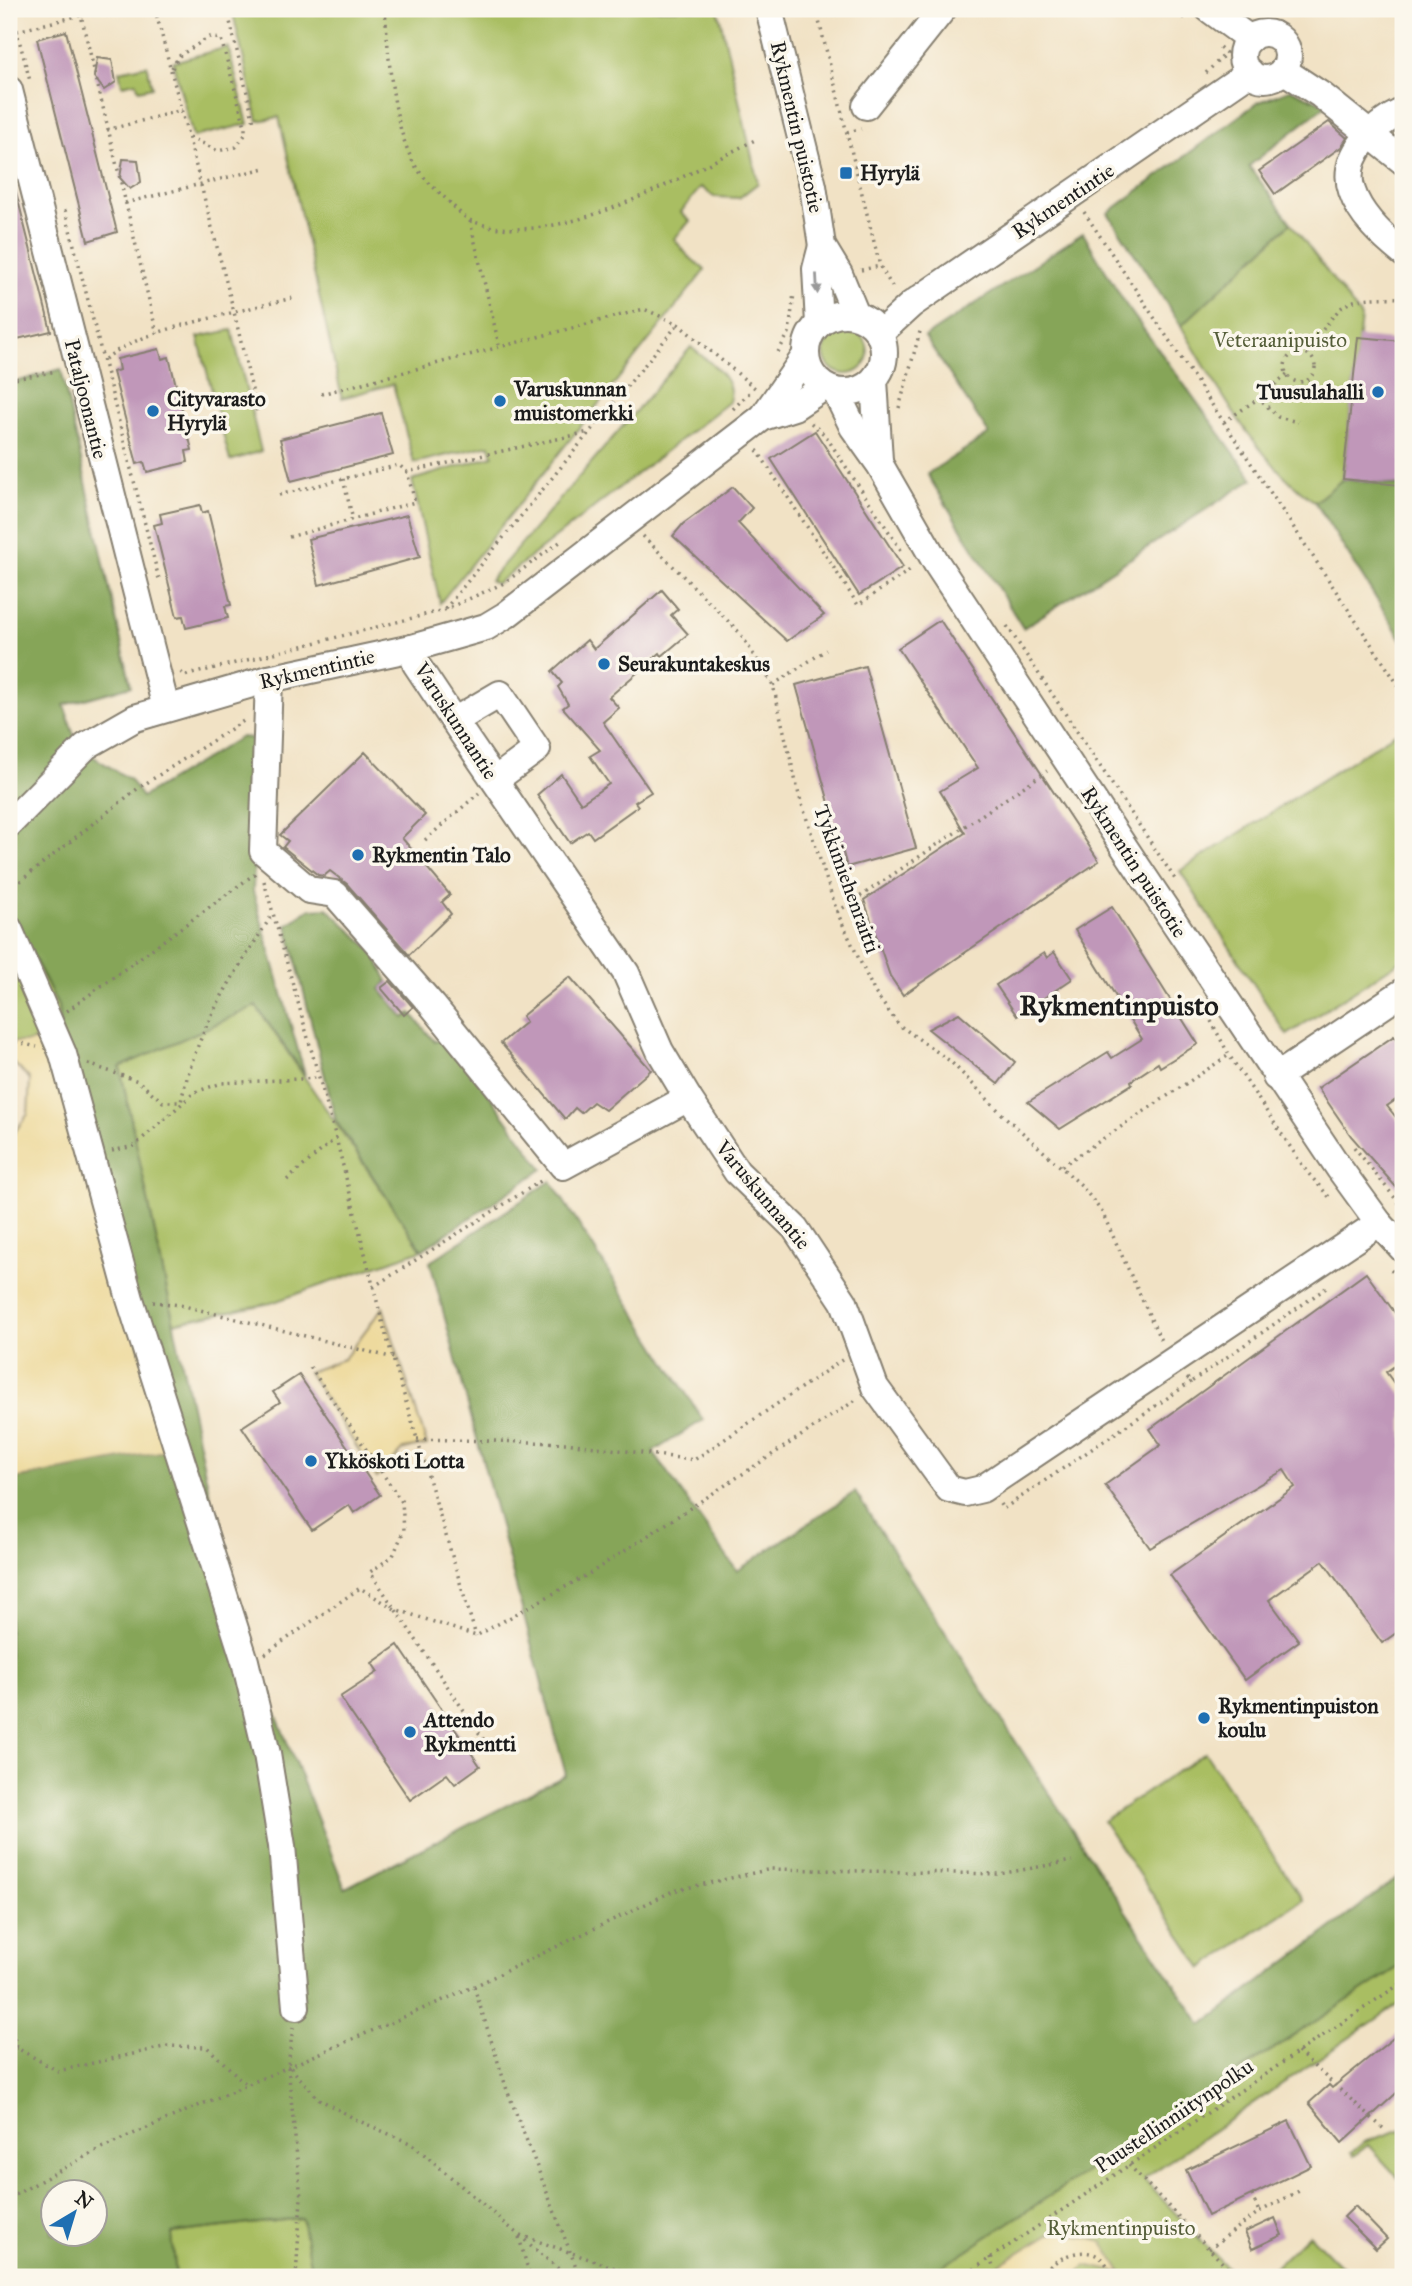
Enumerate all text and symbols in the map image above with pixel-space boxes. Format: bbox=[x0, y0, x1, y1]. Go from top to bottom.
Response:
street label: Rykmentin puistotie bbox=[765, 39, 829, 216]
street label: Rykmentintie bbox=[1007, 157, 1119, 245]
place label: Hyrylä bbox=[860, 160, 921, 186]
marker: Hyrylä bbox=[838, 165, 854, 181]
one-way arrow bbox=[812, 273, 823, 295]
park label: Veteraanipuisto bbox=[1212, 327, 1347, 353]
street label: Pataljoonantie bbox=[59, 336, 113, 462]
place label: Varuskunnan muistomerkki bbox=[513, 376, 634, 426]
place label: Tuusulahalli bbox=[1255, 379, 1364, 405]
marker: Tuusulahalli bbox=[1370, 384, 1386, 400]
place label: Cityvarasto Hyrylä bbox=[167, 386, 266, 436]
marker: Varuskunnan muistomerkki bbox=[492, 393, 508, 409]
marker: Cityvarasto Hyrylä bbox=[145, 403, 161, 419]
street label: Rykmentintie bbox=[257, 643, 377, 695]
place label: Seurakuntakeskus bbox=[618, 651, 770, 677]
marker: Seurakuntakeskus bbox=[596, 656, 612, 672]
street label: Varuskunnantie bbox=[408, 657, 504, 785]
street label: Rykmentin puistotie bbox=[1075, 781, 1193, 943]
street label: Tykkimiehenraitti bbox=[808, 801, 886, 957]
place label: Rykmentin Talo bbox=[372, 842, 511, 868]
marker: Rykmentin Talo bbox=[350, 847, 366, 863]
district label: Rykmentinpuisto bbox=[1020, 988, 1218, 1023]
street label: Varuskunnantie bbox=[709, 1134, 816, 1255]
place label: Ykköskoti Lotta bbox=[324, 1448, 465, 1474]
marker: Ykköskoti Lotta bbox=[303, 1453, 319, 1469]
place label: Rykmentinpuiston koulu bbox=[1218, 1693, 1379, 1743]
place label: Attendo Rykmentti bbox=[422, 1707, 516, 1757]
marker: Rykmentinpuiston koulu bbox=[1196, 1710, 1212, 1726]
marker: Attendo Rykmentti bbox=[402, 1724, 418, 1740]
street label: Puustellinniitynpolku bbox=[1090, 2053, 1258, 2179]
north arrow bbox=[38, 2178, 108, 2248]
text: N bbox=[71, 2186, 98, 2214]
park label: Rykmentinpuisto bbox=[1046, 2215, 1196, 2241]

